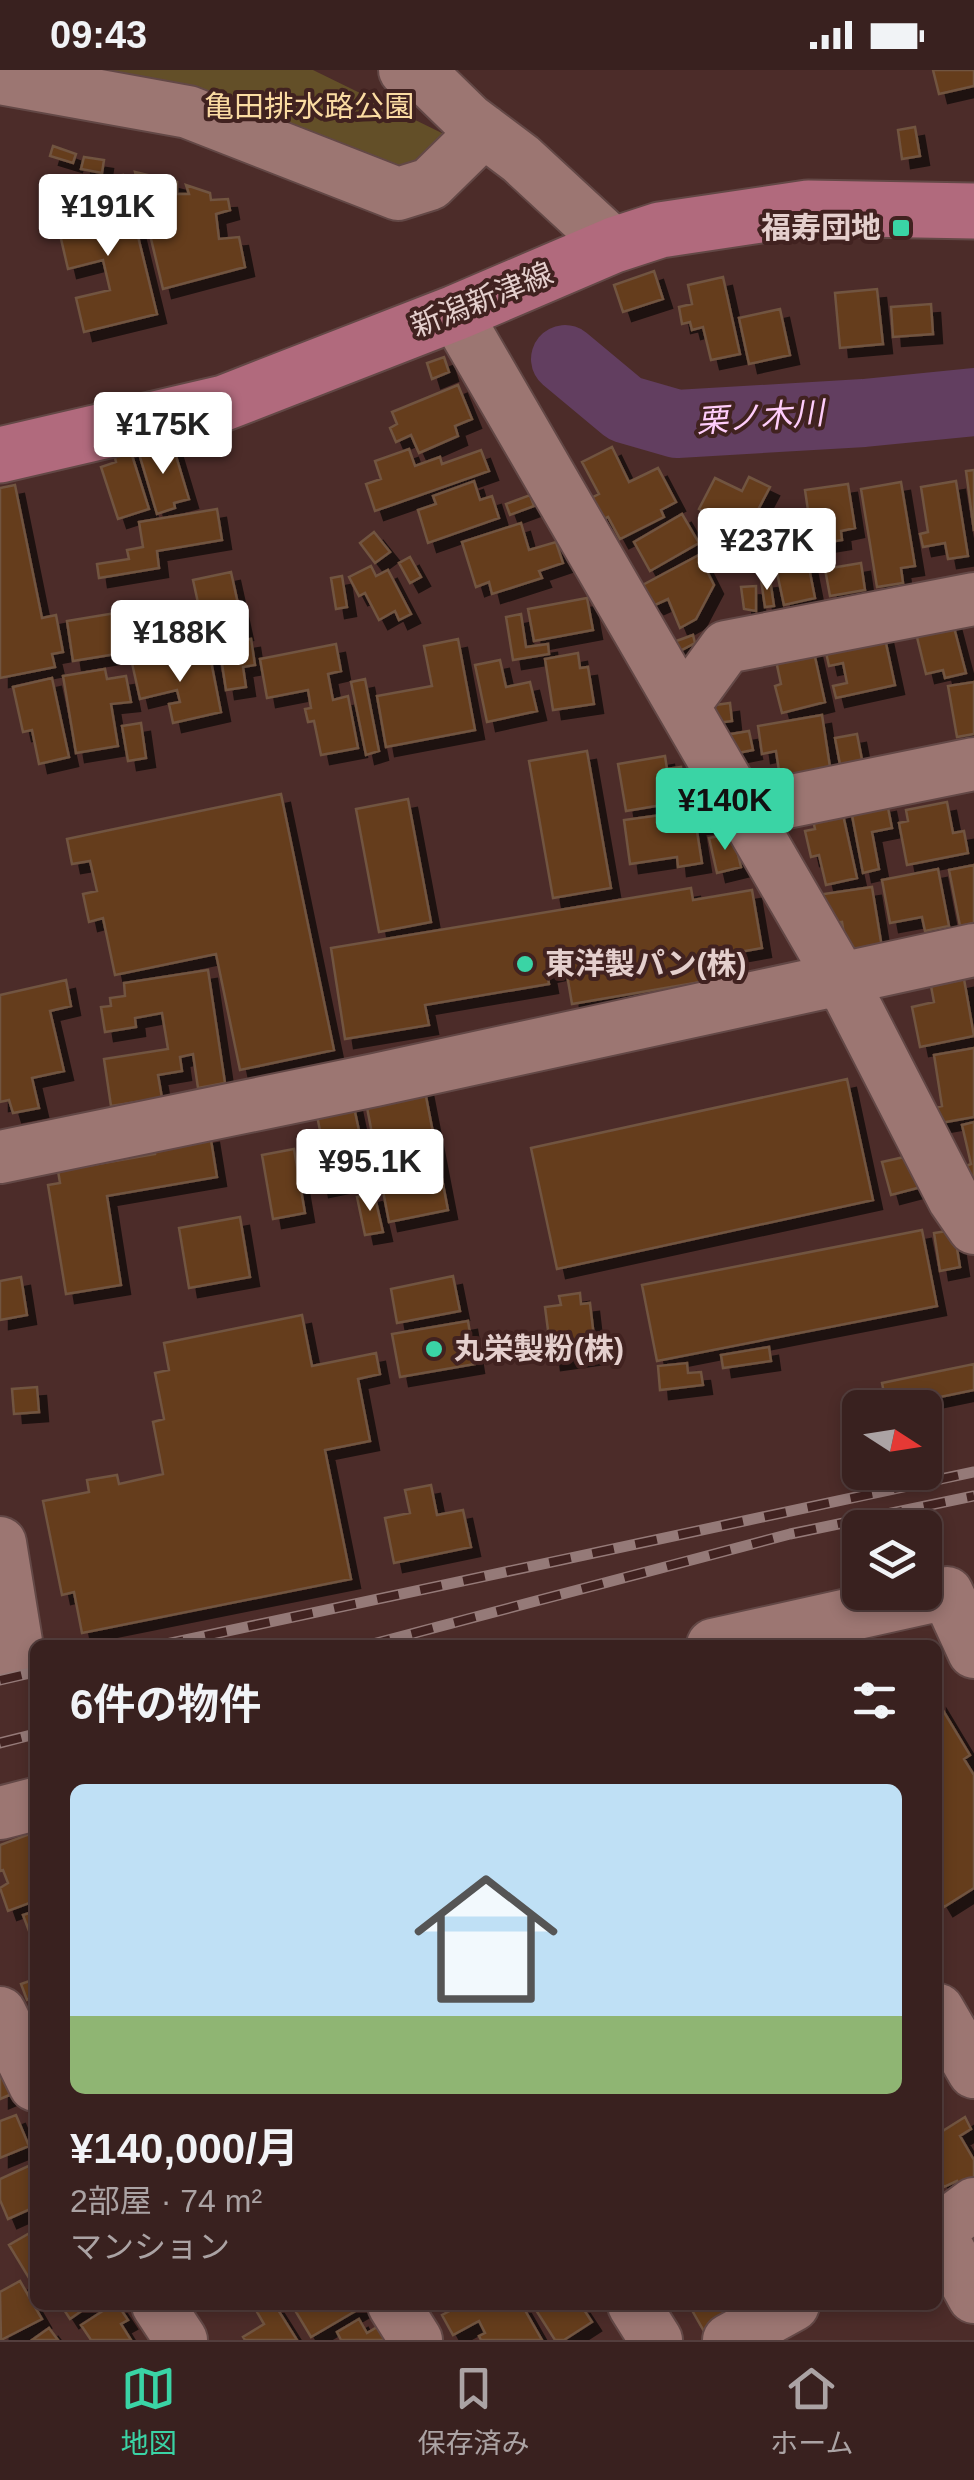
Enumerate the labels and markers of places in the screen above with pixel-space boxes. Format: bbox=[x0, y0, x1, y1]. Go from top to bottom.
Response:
pin: ¥191K bbox=[38, 174, 178, 259]
place label: 福寿団地 bbox=[761, 211, 881, 244]
marker: 福寿団地 bbox=[890, 217, 912, 239]
pin: ¥175K bbox=[93, 392, 233, 477]
pin: ¥237K bbox=[697, 508, 837, 593]
pin: ¥188K bbox=[110, 600, 250, 685]
pin: ¥140K bbox=[655, 768, 795, 853]
place label: 東洋製パン(株) bbox=[545, 947, 746, 980]
marker: 東洋製パン(株) bbox=[514, 953, 536, 975]
pin: ¥95.1K bbox=[289, 1129, 451, 1214]
place label: 丸栄製粉(株) bbox=[454, 1332, 624, 1365]
marker: 丸栄製粉(株) bbox=[423, 1338, 445, 1360]

